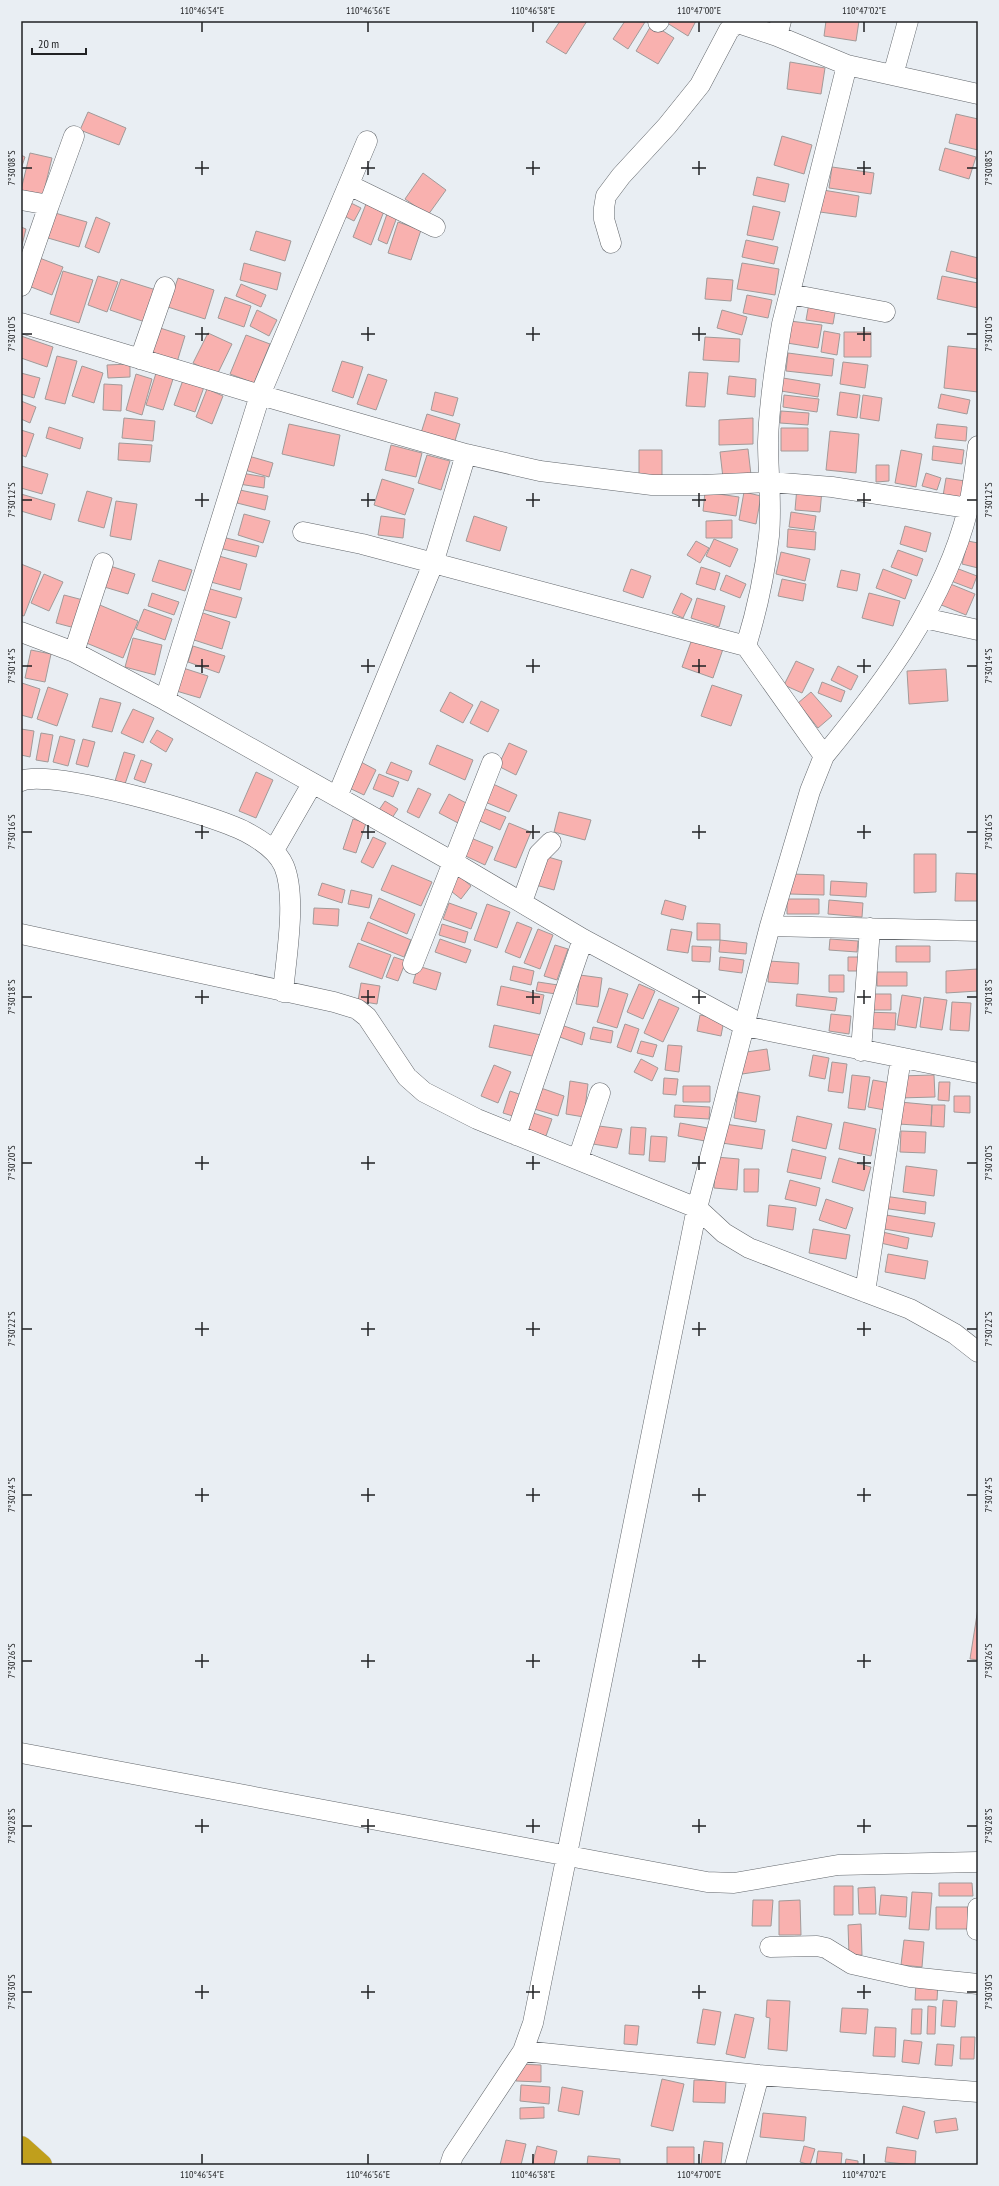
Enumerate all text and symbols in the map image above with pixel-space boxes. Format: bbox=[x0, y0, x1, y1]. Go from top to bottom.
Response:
text: 110°46'54"E bbox=[180, 4, 224, 17]
text: 110°46'56"E bbox=[346, 4, 390, 17]
text: 110°46'58"E bbox=[511, 4, 555, 17]
text: 110°47'00"E bbox=[677, 4, 721, 17]
text: 110°47'02"E bbox=[842, 4, 886, 17]
scale bar bbox=[32, 30, 86, 56]
text: 20 m bbox=[38, 36, 59, 51]
text: 7°30'08"S bbox=[5, 151, 18, 185]
text: 7°30'08"S bbox=[982, 151, 995, 185]
text: 7°30'10"S bbox=[5, 317, 18, 351]
text: 7°30'10"S bbox=[982, 317, 995, 351]
text: 7°30'12"S bbox=[5, 483, 18, 517]
text: 7°30'12"S bbox=[982, 483, 995, 517]
text: 7°30'14"S bbox=[5, 649, 18, 683]
text: 7°30'14"S bbox=[982, 649, 995, 683]
text: 7°30'16"S bbox=[5, 815, 18, 849]
text: 7°30'16"S bbox=[982, 815, 995, 849]
text: 7°30'18"S bbox=[5, 980, 18, 1014]
text: 7°30'18"S bbox=[982, 980, 995, 1014]
text: 7°30'20"S bbox=[5, 1146, 18, 1180]
text: 7°30'20"S bbox=[982, 1146, 995, 1180]
text: 7°30'22"S bbox=[5, 1312, 18, 1346]
text: 7°30'22"S bbox=[982, 1312, 995, 1346]
text: 7°30'24"S bbox=[5, 1478, 18, 1512]
text: 7°30'24"S bbox=[982, 1478, 995, 1512]
text: 7°30'26"S bbox=[5, 1644, 18, 1678]
text: 7°30'26"S bbox=[982, 1644, 995, 1678]
text: 7°30'28"S bbox=[5, 1809, 18, 1843]
text: 7°30'28"S bbox=[982, 1809, 995, 1843]
text: 7°30'30"S bbox=[5, 1975, 18, 2009]
text: 7°30'30"S bbox=[982, 1975, 995, 2009]
text: 110°46'54"E bbox=[180, 2168, 224, 2181]
text: 110°46'56"E bbox=[346, 2168, 390, 2181]
text: 110°46'58"E bbox=[511, 2168, 555, 2181]
text: 110°47'00"E bbox=[677, 2168, 721, 2181]
text: 110°47'02"E bbox=[842, 2168, 886, 2181]

